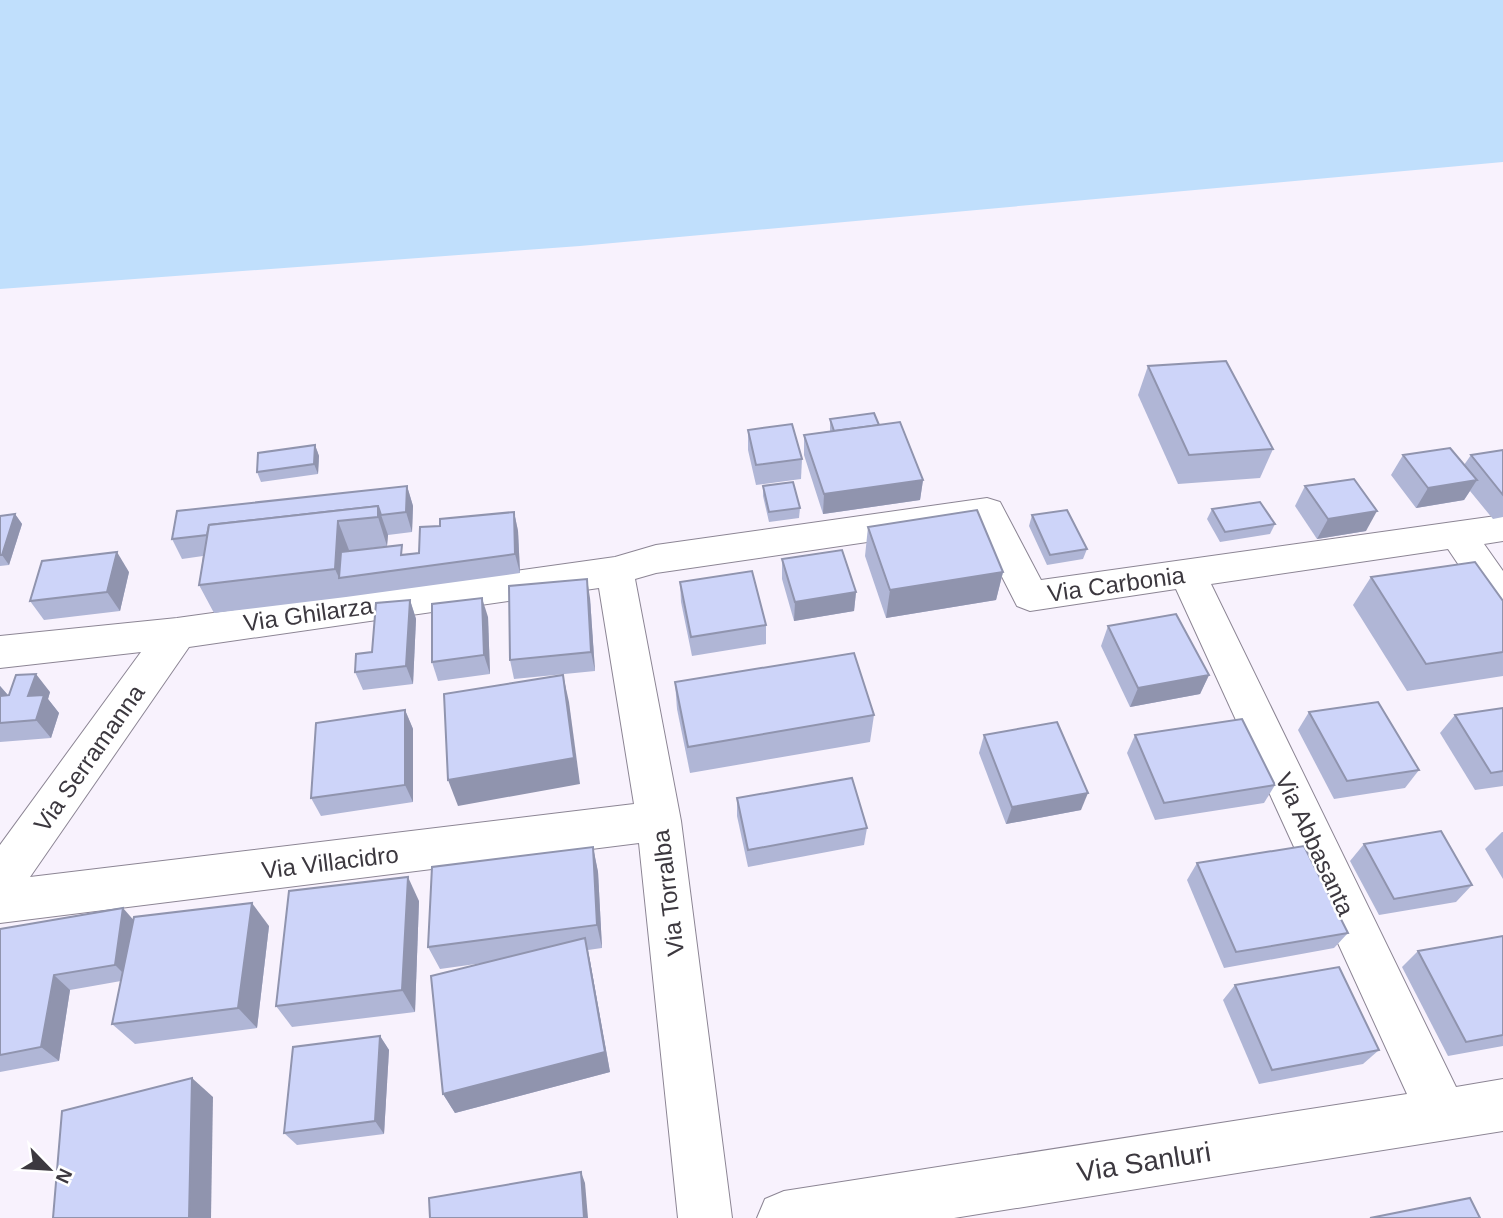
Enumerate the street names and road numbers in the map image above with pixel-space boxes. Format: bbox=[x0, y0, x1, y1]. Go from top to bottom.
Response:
street label: Via Carbonia bbox=[1046, 561, 1187, 607]
street label: Via Ghilarza bbox=[242, 591, 375, 636]
street label: Via Serramanna bbox=[28, 679, 150, 837]
street label: Via Abbasanta bbox=[1270, 768, 1360, 920]
street label: Via Torralba bbox=[647, 828, 689, 958]
street label: Via Villacidro bbox=[260, 840, 400, 884]
street label: Via Sanluri bbox=[1075, 1136, 1213, 1188]

